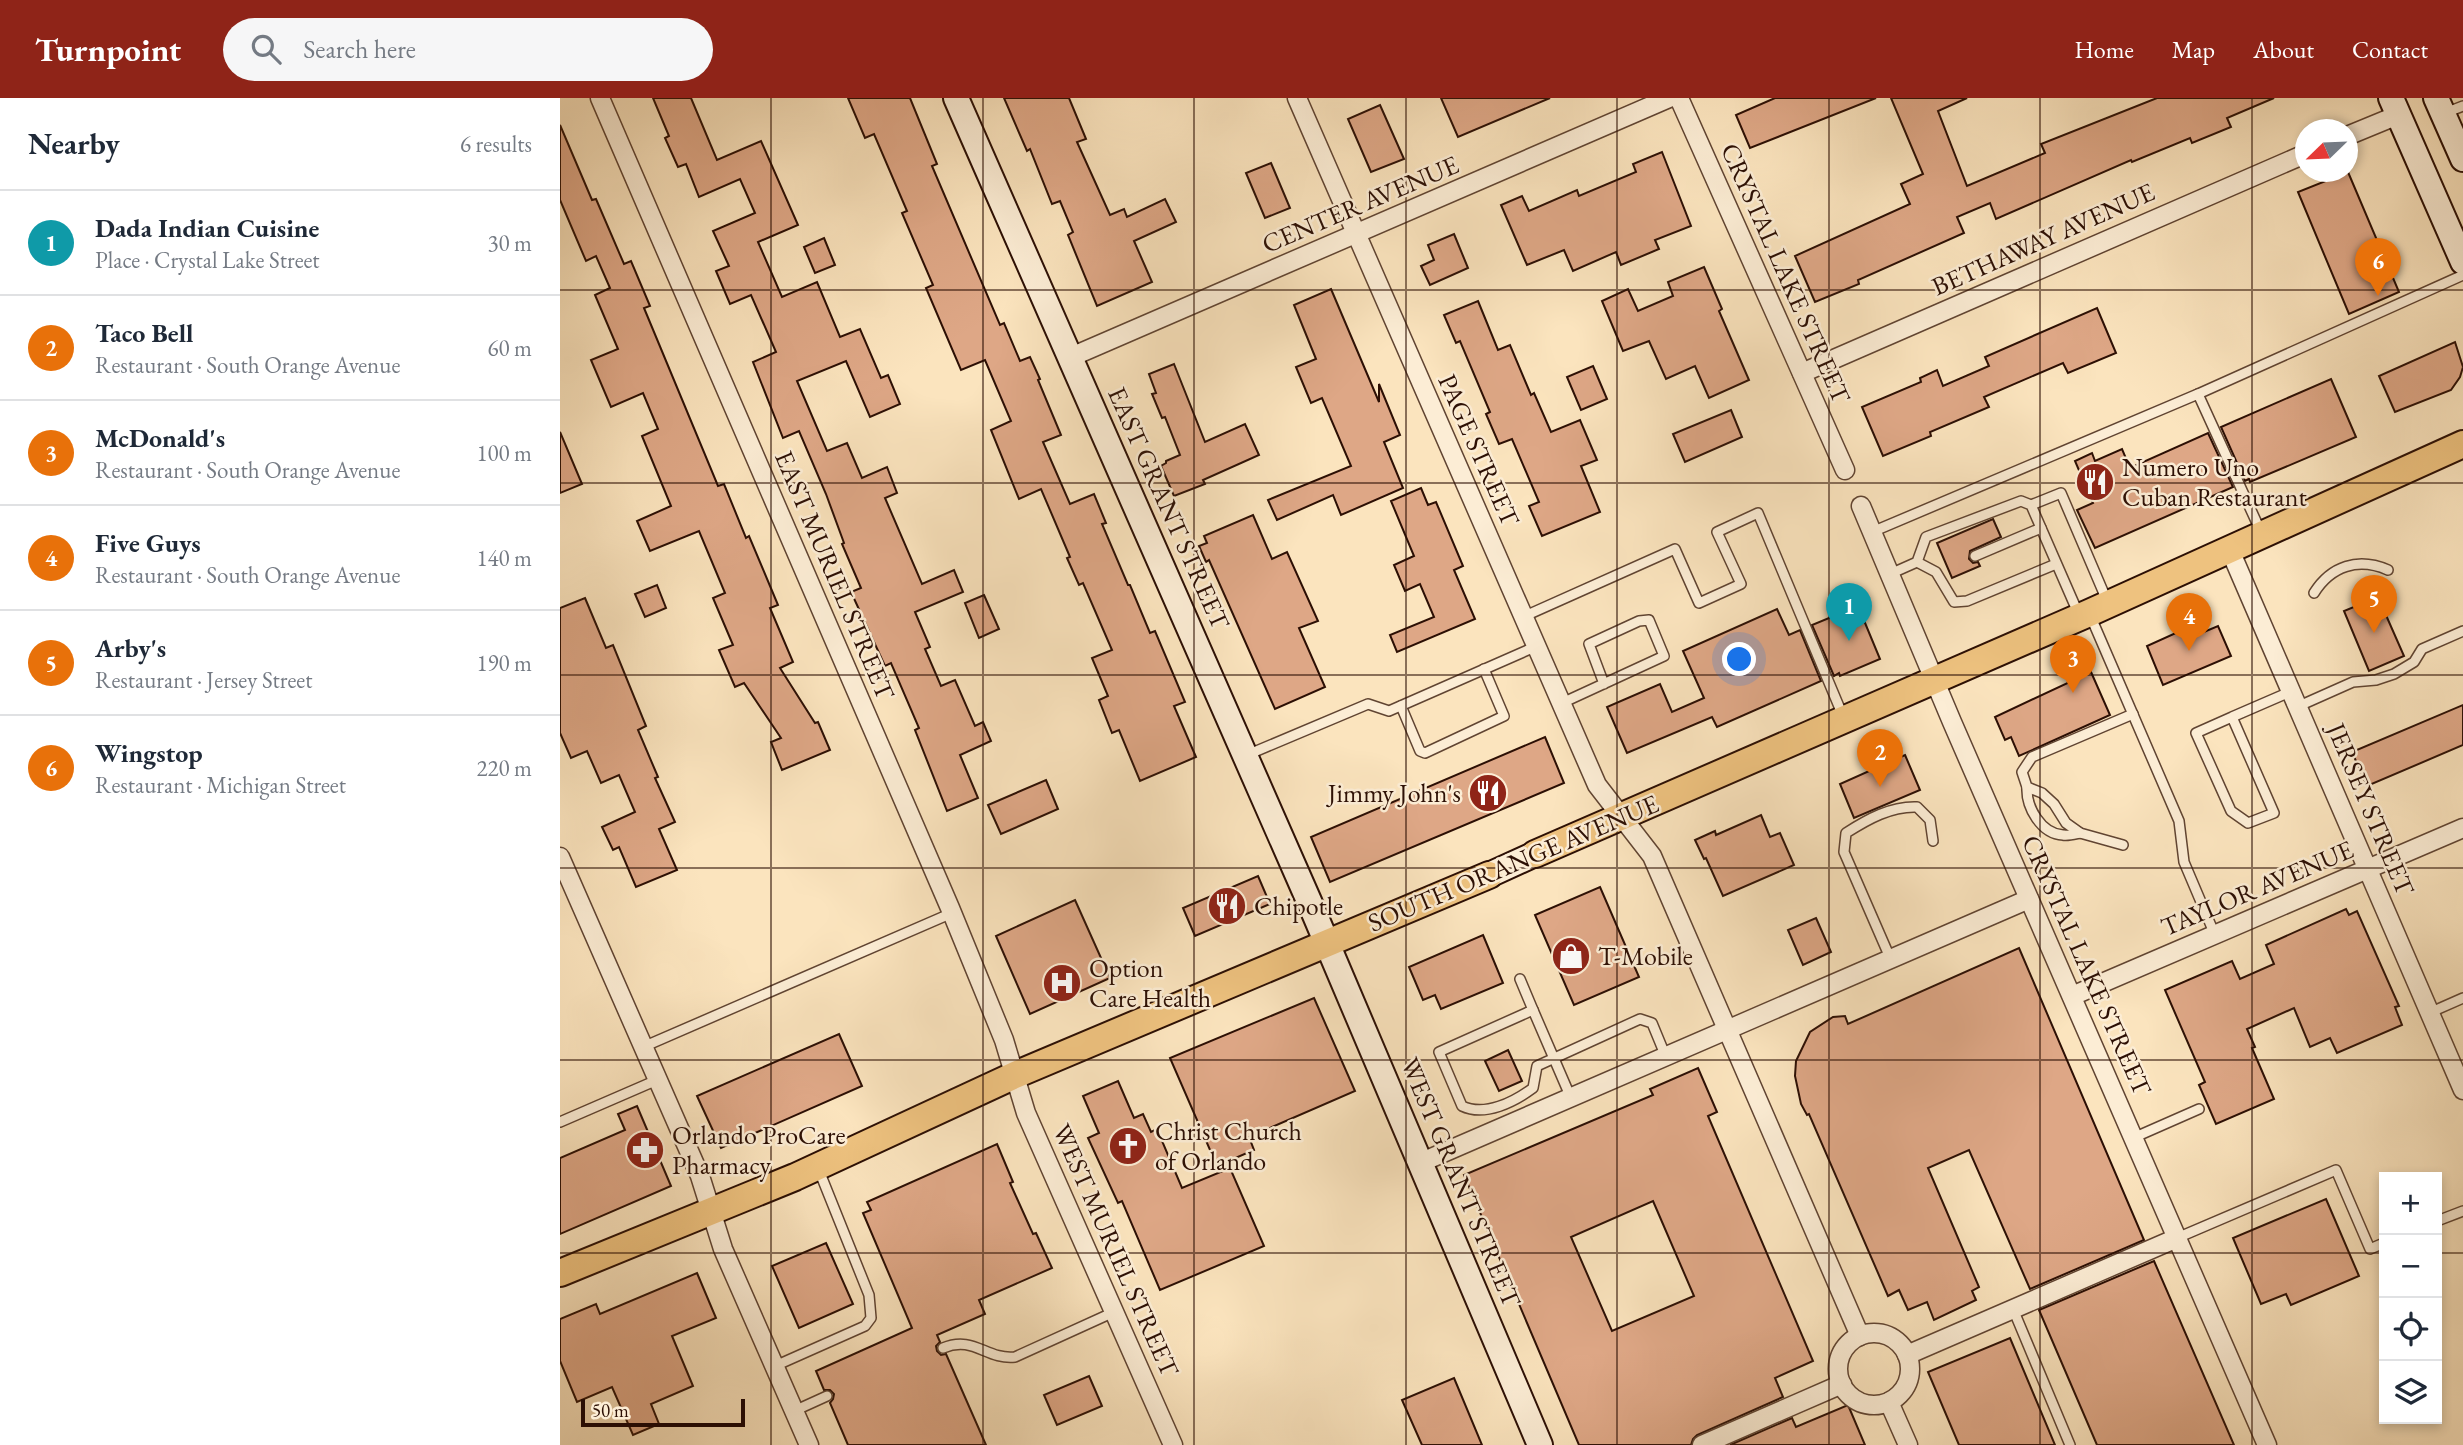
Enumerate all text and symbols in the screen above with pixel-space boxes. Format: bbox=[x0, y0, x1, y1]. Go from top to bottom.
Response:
search box bbox=[223, 18, 713, 81]
text: Turnpoint bbox=[35, 28, 181, 71]
icon: search bbox=[247, 30, 285, 68]
text: Search here bbox=[303, 32, 416, 66]
text: Home bbox=[2074, 34, 2134, 65]
text: Map bbox=[2172, 34, 2215, 65]
text: About bbox=[2253, 34, 2314, 65]
text: Contact bbox=[2352, 34, 2428, 65]
north arrow bbox=[2295, 119, 2358, 182]
text: Nearby bbox=[28, 124, 120, 163]
text: 6 results bbox=[460, 129, 532, 159]
street label: CRYSTAL LAKE STREET bbox=[1713, 138, 1859, 409]
street label: CENTER AVENUE bbox=[1256, 147, 1464, 261]
street label: BETHAWAY AVENUE bbox=[1926, 174, 2160, 303]
text: Dada Indian Cuisine bbox=[95, 211, 319, 245]
text: 1 bbox=[45, 228, 57, 258]
text: 30 m bbox=[487, 228, 532, 258]
pin: 6 bbox=[2355, 238, 2401, 296]
text: Place · Crystal Lake Street bbox=[95, 245, 320, 275]
text: Taco Bell bbox=[95, 316, 194, 350]
text: 2 bbox=[45, 333, 57, 363]
text: 60 m bbox=[487, 333, 532, 363]
text: Restaurant · South Orange Avenue bbox=[95, 350, 400, 380]
street label: PAGE STREET bbox=[1430, 369, 1528, 532]
street label: EAST GRANT STREET bbox=[1100, 381, 1238, 635]
text: McDonald's bbox=[95, 421, 225, 455]
text: 3 bbox=[45, 438, 57, 468]
text: 100 m bbox=[476, 438, 532, 468]
street label: EAST MURIEL STREET bbox=[767, 445, 903, 705]
place label: Numero Uno Cuban Restaurant bbox=[2122, 450, 2307, 514]
text: Restaurant · South Orange Avenue bbox=[95, 455, 400, 485]
restaurant icon: Numero Uno Cuban Restaurant bbox=[2074, 461, 2116, 503]
text: Five Guys bbox=[95, 526, 201, 560]
text: 4 bbox=[45, 543, 57, 573]
text: 140 m bbox=[476, 543, 532, 573]
text: Restaurant · South Orange Avenue bbox=[95, 560, 400, 590]
pin: 5 bbox=[2351, 575, 2397, 633]
pin: 1 bbox=[1826, 583, 1872, 641]
pin: 4 bbox=[2166, 593, 2212, 651]
text: Arby's bbox=[95, 631, 166, 665]
pin: 3 bbox=[2050, 635, 2096, 693]
your location bbox=[1722, 642, 1756, 676]
text: 5 bbox=[45, 648, 57, 678]
text: 190 m bbox=[476, 648, 532, 678]
text: Restaurant · Jersey Street bbox=[95, 665, 312, 695]
street label: JERSEY STREET bbox=[2319, 716, 2423, 901]
pin: 2 bbox=[1857, 729, 1903, 787]
text: Wingstop bbox=[95, 736, 203, 770]
text: 6 bbox=[45, 753, 57, 783]
text: 220 m bbox=[476, 753, 532, 783]
text: Restaurant · Michigan Street bbox=[95, 770, 346, 800]
restaurant icon: Jimmy John's bbox=[1467, 772, 1509, 814]
place label: Jimmy John's bbox=[1326, 776, 1461, 810]
street label: SOUTH ORANGE AVENUE bbox=[1363, 786, 1664, 940]
street label: CRYSTAL LAKE STREET bbox=[2014, 830, 2160, 1101]
street label: TAYLOR AVENUE bbox=[2156, 832, 2359, 944]
restaurant icon: Chipotle bbox=[1206, 885, 1248, 927]
place label: Chipotle bbox=[1254, 889, 1343, 923]
shop icon: T-Mobile bbox=[1550, 935, 1592, 977]
place label: T-Mobile bbox=[1598, 939, 1693, 973]
place label: Option Care Health bbox=[1089, 951, 1211, 1015]
hospital icon: Option Care Health bbox=[1041, 962, 1083, 1004]
street label: WEST GRANT STREET bbox=[1393, 1052, 1529, 1312]
place label: Christ Church of Orlando bbox=[1155, 1114, 1302, 1178]
place label: Orlando ProCare Pharmacy bbox=[672, 1118, 846, 1182]
street label: WEST MURIEL STREET bbox=[1045, 1118, 1187, 1382]
church icon: Christ Church of Orlando bbox=[1107, 1125, 1149, 1167]
pharmacy icon: Orlando ProCare Pharmacy bbox=[624, 1129, 666, 1171]
map controls bbox=[2379, 1172, 2442, 1424]
button: + bbox=[2379, 1172, 2442, 1235]
button: − bbox=[2379, 1235, 2442, 1298]
button: locate bbox=[2379, 1298, 2442, 1361]
button: layers bbox=[2379, 1361, 2442, 1424]
scale bar bbox=[581, 1396, 746, 1428]
text: 50 m bbox=[592, 1398, 629, 1423]

